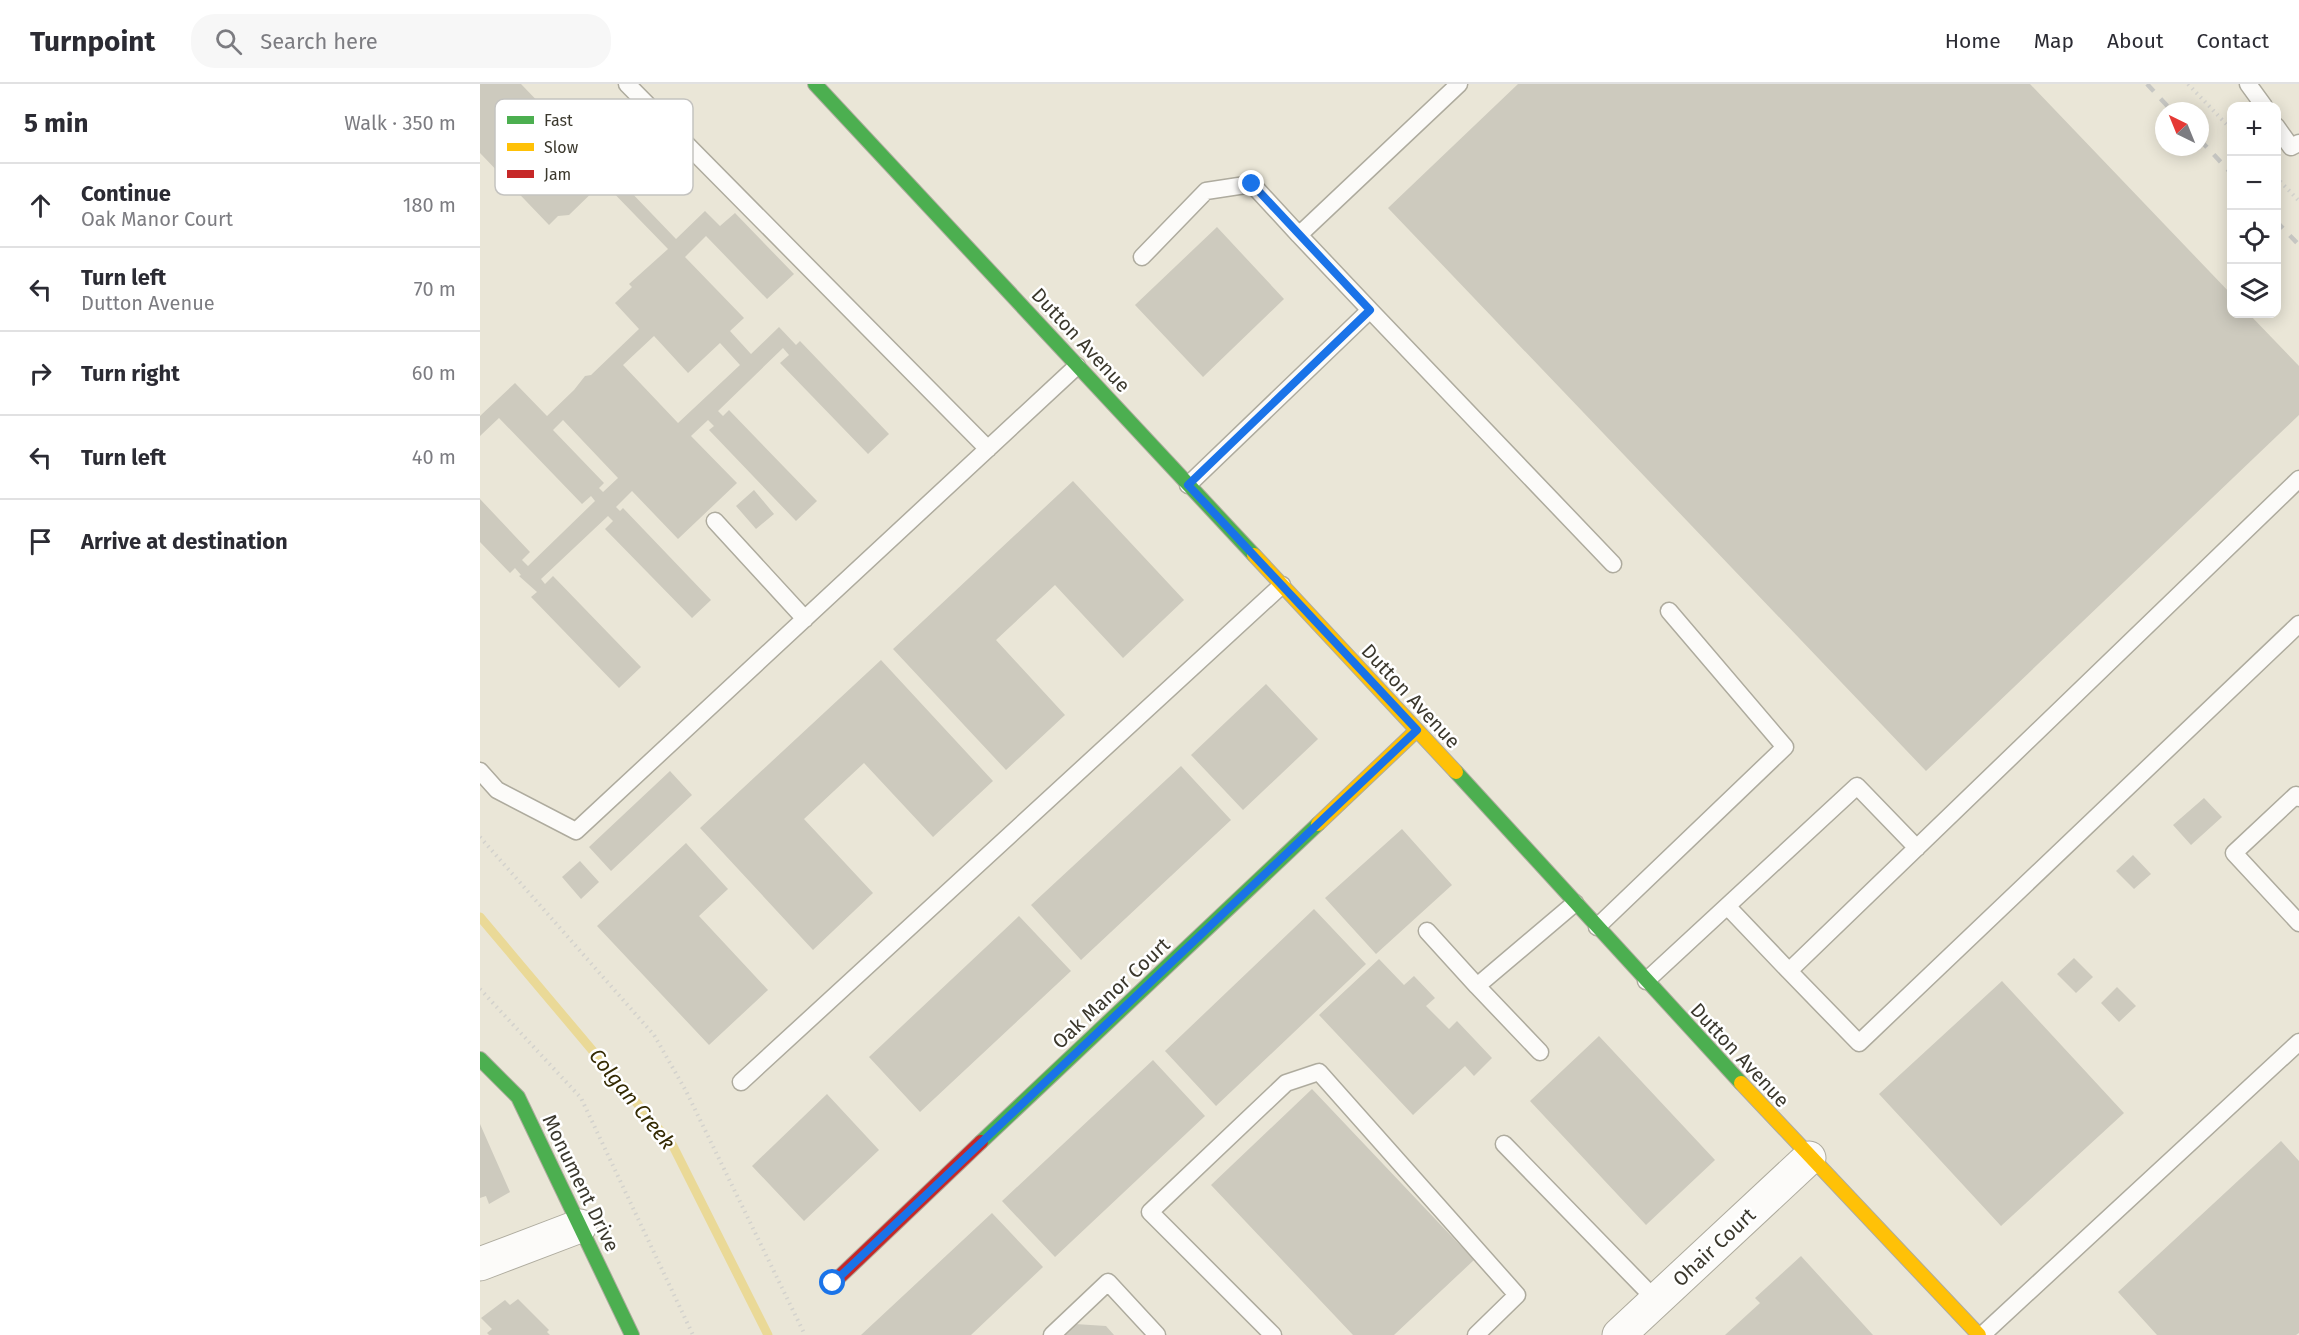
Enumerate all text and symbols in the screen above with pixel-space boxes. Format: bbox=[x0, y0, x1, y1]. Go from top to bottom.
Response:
search box bbox=[191, 14, 611, 68]
text: Turnpoint bbox=[30, 25, 155, 58]
icon: search bbox=[212, 25, 245, 58]
text: Search here bbox=[260, 28, 378, 55]
text: Home bbox=[1945, 28, 2001, 54]
text: Map bbox=[2034, 28, 2074, 54]
text: About bbox=[2107, 28, 2164, 54]
text: Contact bbox=[2197, 28, 2269, 54]
legend bbox=[495, 99, 693, 195]
north arrow bbox=[2155, 102, 2209, 156]
map controls bbox=[2227, 102, 2281, 318]
button: + bbox=[2227, 102, 2281, 156]
text: 5 min bbox=[24, 108, 88, 139]
text: Walk · 350 m bbox=[344, 111, 456, 135]
text: Fast bbox=[544, 111, 573, 130]
text: Slow bbox=[544, 138, 579, 157]
button: − bbox=[2227, 156, 2281, 210]
text: Jam bbox=[544, 165, 571, 184]
route end bbox=[1238, 170, 1264, 196]
text: Continue bbox=[81, 180, 171, 207]
icon: ahead bbox=[24, 189, 57, 222]
text: 180 m bbox=[403, 193, 456, 217]
text: Oak Manor Court bbox=[81, 207, 233, 231]
button: locate bbox=[2227, 210, 2281, 264]
text: Turn left bbox=[81, 264, 166, 291]
button: layers bbox=[2227, 264, 2281, 318]
icon: left bbox=[24, 273, 57, 306]
text: 70 m bbox=[414, 277, 456, 301]
street label: Dutton Avenue bbox=[1027, 283, 1135, 397]
text: Dutton Avenue bbox=[81, 291, 215, 315]
icon: right bbox=[24, 357, 57, 390]
text: Turn right bbox=[81, 360, 180, 387]
text: 60 m bbox=[412, 361, 456, 385]
icon: left bbox=[24, 441, 57, 474]
text: Turn left bbox=[81, 444, 166, 471]
text: 40 m bbox=[412, 445, 456, 469]
icon: arrive bbox=[24, 525, 57, 558]
text: Arrive at destination bbox=[81, 528, 288, 555]
street label: Dutton Avenue bbox=[1357, 639, 1465, 753]
street label: Oak Manor Court bbox=[1047, 932, 1175, 1054]
street label: Dutton Avenue bbox=[1686, 998, 1794, 1112]
water label: Colgan Creek bbox=[583, 1043, 681, 1155]
street label: Monument Drive bbox=[537, 1110, 625, 1256]
street label: Ohair Court bbox=[1668, 1202, 1761, 1291]
route start bbox=[819, 1269, 845, 1295]

